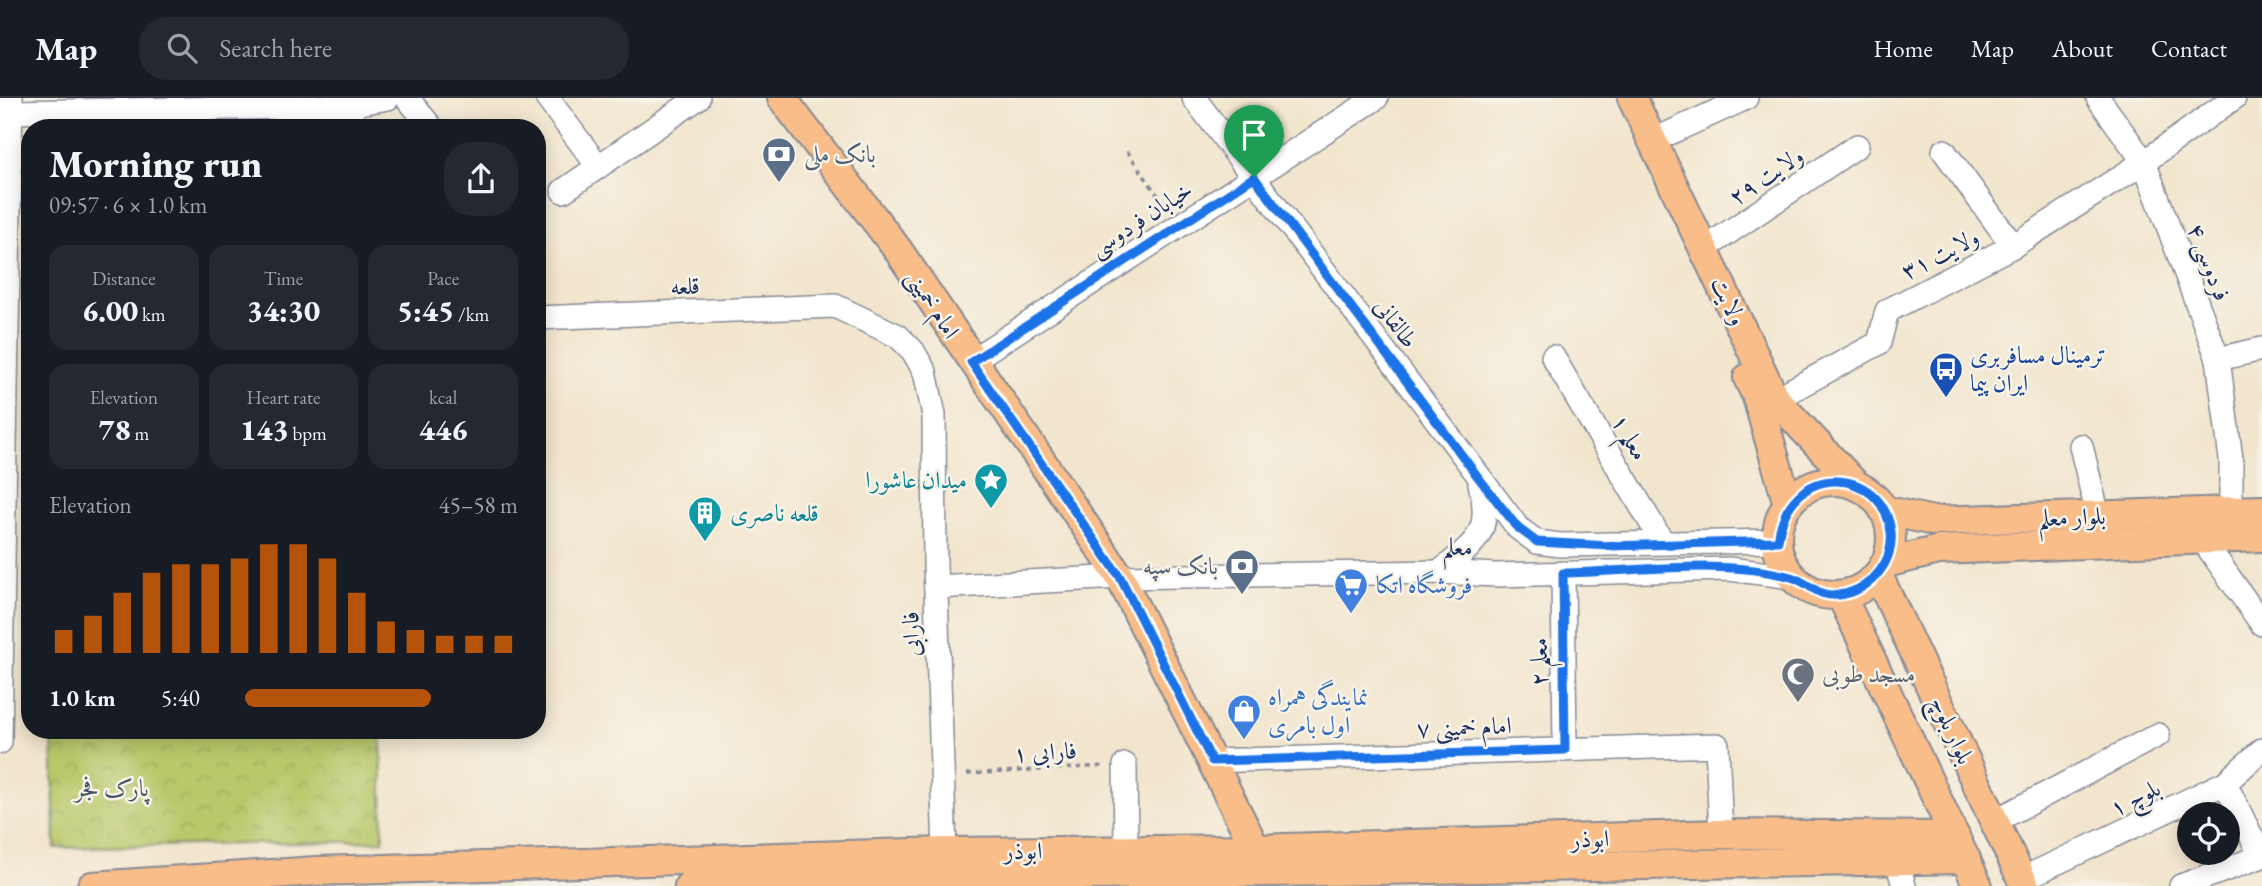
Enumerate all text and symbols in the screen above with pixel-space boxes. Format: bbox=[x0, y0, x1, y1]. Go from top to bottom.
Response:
search box bbox=[139, 17, 629, 80]
text: Map bbox=[35, 27, 97, 70]
icon: search bbox=[163, 29, 201, 67]
text: Search here bbox=[219, 31, 332, 65]
text: Home bbox=[1873, 33, 1933, 64]
text: Map bbox=[1971, 33, 2014, 64]
text: About bbox=[2052, 33, 2113, 64]
text: Contact bbox=[2151, 33, 2227, 64]
pin bbox=[1224, 105, 1284, 177]
icon: arrive bbox=[1235, 116, 1273, 154]
bank icon: بانک ملی bbox=[760, 135, 798, 184]
place label: بانک ملی bbox=[804, 138, 876, 171]
text: Morning run bbox=[49, 139, 262, 188]
street label: ولایت ۲۹ bbox=[1722, 139, 1809, 212]
button: share bbox=[444, 142, 518, 216]
street label: خیابان فردوسی bbox=[1083, 174, 1199, 265]
text: 09:57 · 6 × 1.0 km bbox=[49, 190, 207, 220]
street label: فردوسی ۴ bbox=[2179, 219, 2238, 306]
street label: ولایت ۳۱ bbox=[1896, 221, 1984, 286]
street label: امام خمینی bbox=[895, 263, 967, 348]
text: Distance bbox=[92, 266, 156, 291]
text: Time bbox=[264, 266, 303, 291]
text: Pace bbox=[427, 266, 459, 291]
street label: قلعه bbox=[670, 269, 700, 302]
street label: ولایت bbox=[1704, 271, 1754, 330]
text: 6.00 bbox=[82, 291, 138, 330]
text: 34:30 bbox=[247, 291, 320, 330]
text: 5:45 bbox=[397, 291, 454, 330]
street label: طالقانی bbox=[1367, 291, 1425, 354]
text: km bbox=[138, 302, 166, 327]
text: /km bbox=[454, 302, 489, 327]
place label: ترمینال مسافربری ایران پیما bbox=[1970, 339, 2106, 398]
bus stop icon: ترمینال مسافربری ایران پیما bbox=[1927, 350, 1965, 399]
text: Elevation bbox=[90, 385, 158, 410]
text: Heart rate bbox=[247, 385, 320, 410]
text: kcal bbox=[429, 385, 457, 410]
street label: معلم ۱ bbox=[1597, 408, 1656, 470]
text: 78 bbox=[98, 410, 131, 449]
text: 143 bbox=[240, 410, 289, 449]
text: 446 bbox=[419, 410, 467, 449]
text: m bbox=[131, 421, 149, 446]
text: bpm bbox=[289, 421, 327, 446]
place icon: میدان عاشورا bbox=[972, 461, 1010, 510]
place label: میدان عاشورا bbox=[865, 464, 967, 495]
text: Elevation bbox=[49, 490, 132, 520]
text: 45–58 m bbox=[439, 490, 518, 520]
building icon: قلعه ناصری bbox=[686, 494, 724, 543]
place label: قلعه ناصری bbox=[730, 497, 819, 529]
street label: بلوار معلم bbox=[2038, 500, 2107, 542]
street label: معلم bbox=[1442, 530, 1474, 572]
bank icon: بانک سپه bbox=[1223, 547, 1261, 596]
place label: بانک سپه bbox=[1143, 550, 1218, 582]
supermarket icon: فروشگاه اتکا bbox=[1332, 566, 1370, 615]
place label: فروشگاه اتکا bbox=[1376, 569, 1472, 600]
street label: فارابی bbox=[894, 611, 929, 657]
street label: معلم ۲ bbox=[1523, 638, 1563, 686]
mosque icon: مسجد طوبی bbox=[1779, 655, 1817, 704]
place label: مسجد طوبی bbox=[1822, 658, 1915, 691]
place label: نمایندگی همراه اول بامری bbox=[1268, 679, 1368, 742]
text: 1.0 km bbox=[49, 683, 116, 713]
text: 5:40 bbox=[161, 683, 200, 713]
street label: بلوار بلوچ bbox=[1918, 691, 1982, 772]
shop icon: نمایندگی همراه اول بامری bbox=[1225, 692, 1263, 741]
street label: امام خمینی ۷ bbox=[1416, 709, 1512, 750]
street label: فارابی ۱ bbox=[1012, 734, 1078, 771]
park label: پارک فجر bbox=[72, 772, 150, 805]
street label: بلوچ ۱ bbox=[2104, 772, 2168, 828]
map controls bbox=[2177, 802, 2240, 865]
button: locate bbox=[2177, 802, 2240, 865]
street label: ابوذر bbox=[1568, 822, 1610, 855]
street label: ابوذر bbox=[1002, 835, 1042, 866]

